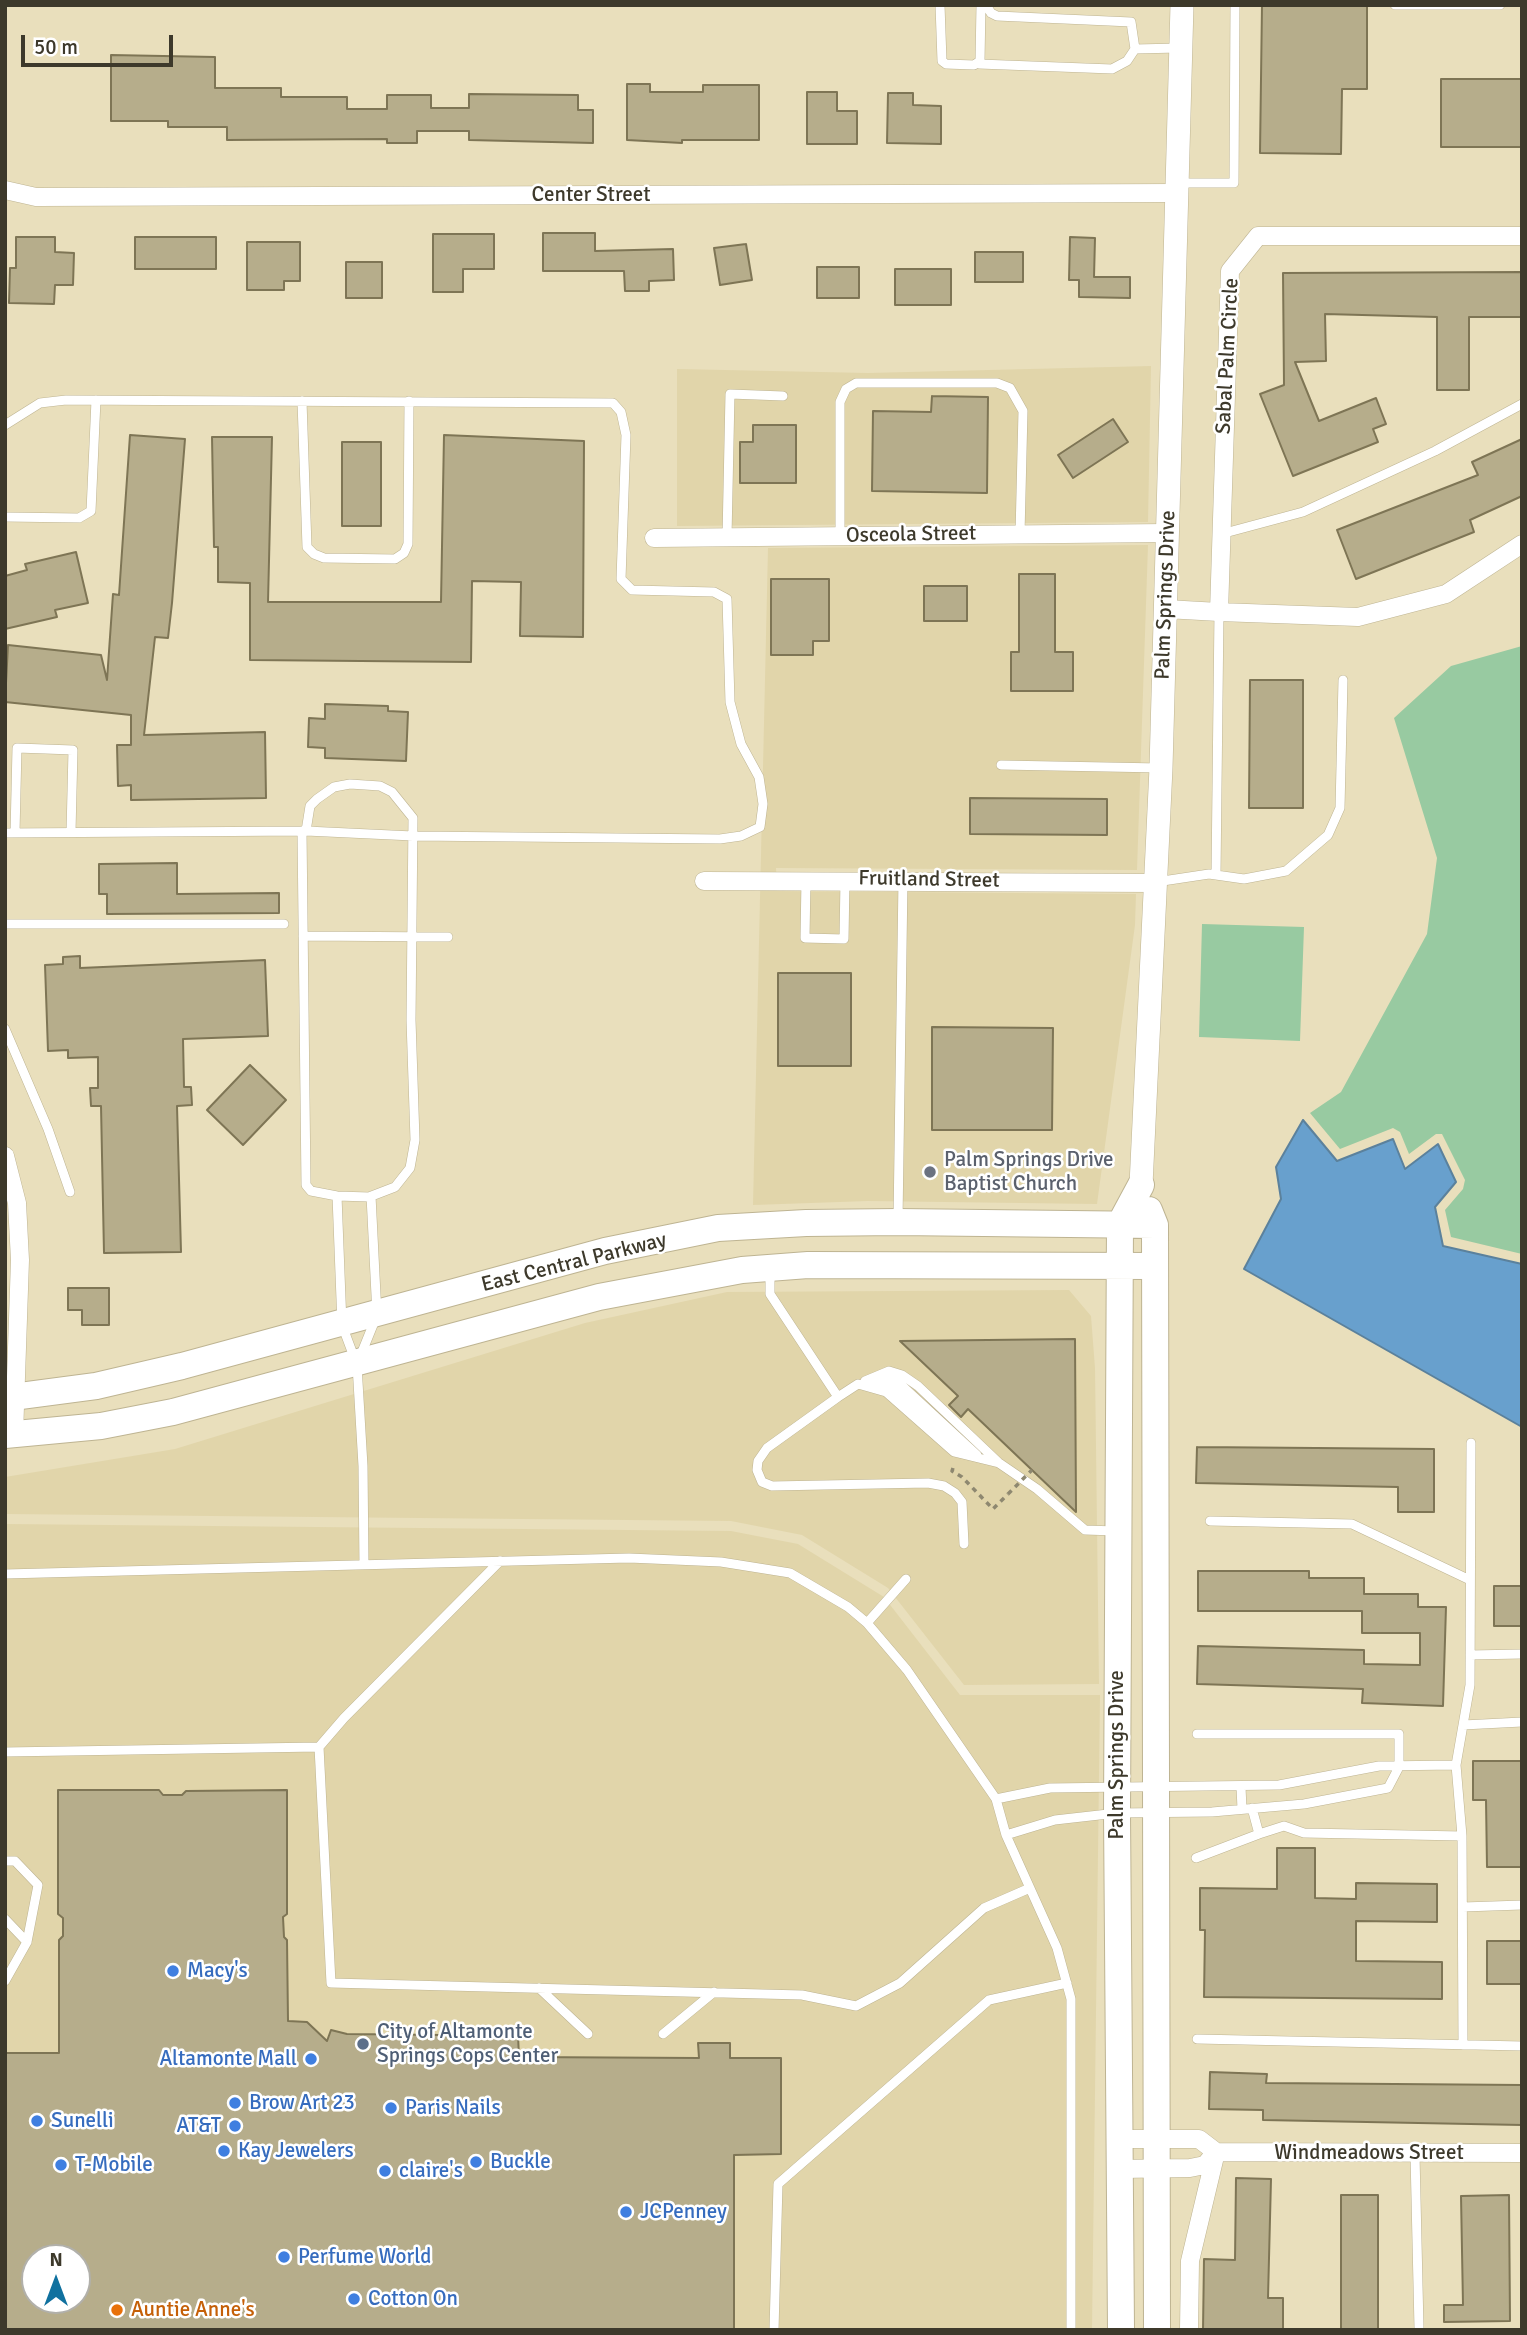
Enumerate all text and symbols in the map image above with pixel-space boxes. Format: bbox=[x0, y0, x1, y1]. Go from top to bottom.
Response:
scale bar bbox=[24, 21, 177, 65]
text: 50 m bbox=[34, 34, 78, 60]
street label: Center Street bbox=[531, 182, 651, 208]
street label: Sabal Palm Circle bbox=[1211, 277, 1245, 435]
street label: Palm Springs Drive bbox=[1150, 510, 1182, 680]
street label: Osceola Street bbox=[846, 521, 976, 549]
street label: Fruitland Street bbox=[858, 866, 1000, 894]
place label: Palm Springs Drive Baptist Church bbox=[944, 1147, 1114, 1197]
marker: Palm Springs Drive Baptist Church bbox=[922, 1164, 938, 1180]
street label: East Central Parkway bbox=[479, 1228, 669, 1298]
street label: Palm Springs Drive bbox=[1104, 1670, 1130, 1840]
place label: Macy's bbox=[187, 1958, 248, 1984]
marker: Macy's bbox=[165, 1963, 181, 1979]
place label: City of Altamonte Springs Cops Center bbox=[377, 2019, 558, 2069]
marker: City of Altamonte Springs Cops Center bbox=[355, 2036, 371, 2052]
place label: Altamonte Mall bbox=[159, 2046, 297, 2072]
marker: Altamonte Mall bbox=[303, 2051, 319, 2067]
place label: Brow Art 23 bbox=[249, 2090, 355, 2116]
marker: Brow Art 23 bbox=[227, 2095, 243, 2111]
place label: Paris Nails bbox=[405, 2095, 501, 2121]
marker: Paris Nails bbox=[383, 2100, 399, 2116]
place label: Sunelli bbox=[51, 2108, 114, 2134]
marker: Sunelli bbox=[29, 2113, 45, 2129]
place label: AT&T bbox=[177, 2113, 221, 2139]
marker: AT&T bbox=[227, 2118, 243, 2134]
place label: Kay Jewelers bbox=[238, 2138, 354, 2164]
street label: Windmeadows Street bbox=[1274, 2140, 1464, 2166]
marker: Kay Jewelers bbox=[216, 2143, 232, 2159]
place label: Buckle bbox=[490, 2149, 551, 2175]
place label: T-Mobile bbox=[75, 2152, 153, 2178]
marker: Buckle bbox=[468, 2154, 484, 2170]
marker: T-Mobile bbox=[53, 2157, 69, 2173]
place label: claire's bbox=[399, 2158, 463, 2184]
marker: claire's bbox=[377, 2163, 393, 2179]
place label: JCPenney bbox=[640, 2199, 727, 2225]
marker: JCPenney bbox=[618, 2204, 634, 2220]
north arrow bbox=[21, 2244, 91, 2314]
place label: Perfume World bbox=[298, 2244, 431, 2270]
text: N bbox=[49, 2248, 63, 2272]
marker: Perfume World bbox=[276, 2249, 292, 2265]
place label: Cotton On bbox=[368, 2286, 458, 2312]
marker: Cotton On bbox=[346, 2291, 362, 2307]
place label: Auntie Anne's bbox=[131, 2297, 255, 2323]
marker: Auntie Anne's bbox=[109, 2302, 125, 2318]

